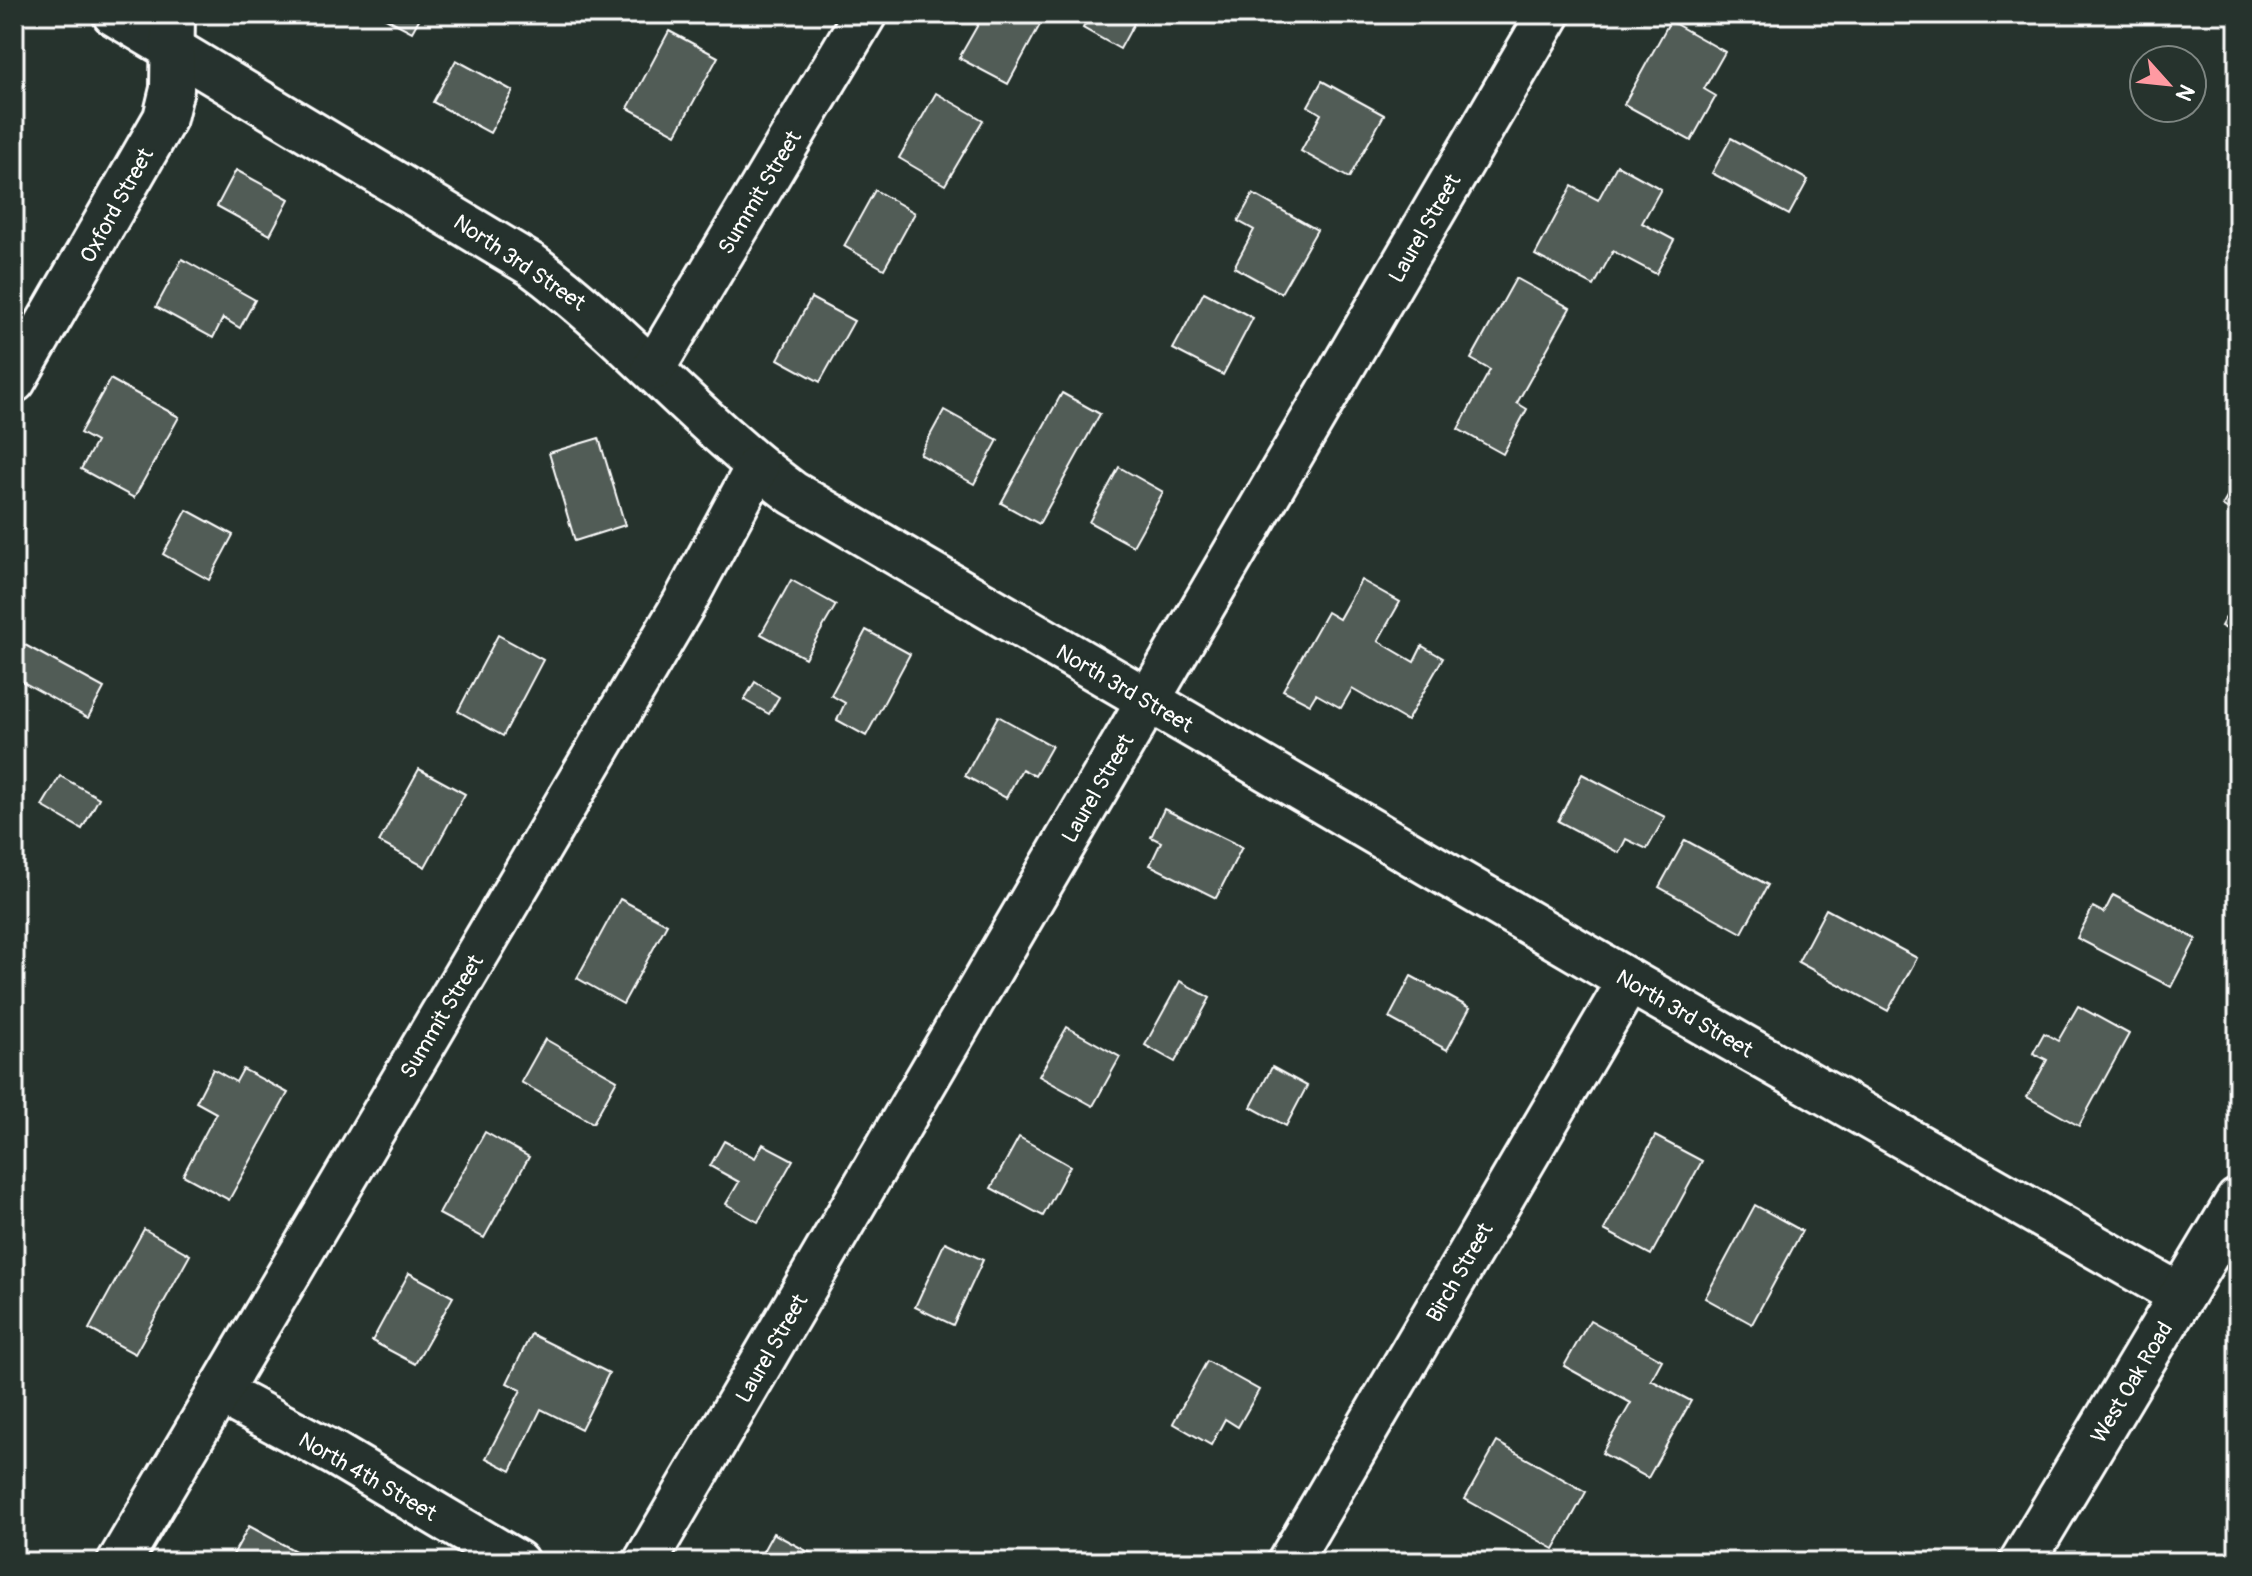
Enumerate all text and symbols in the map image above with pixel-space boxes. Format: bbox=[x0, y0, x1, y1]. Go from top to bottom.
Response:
north arrow bbox=[2128, 44, 2208, 124]
text: N bbox=[2169, 80, 2201, 106]
street label: Summit Street bbox=[712, 125, 808, 260]
street label: Oxford Street bbox=[74, 143, 160, 268]
street label: Laurel Street bbox=[1382, 169, 1467, 288]
street label: North 3rd Street bbox=[448, 208, 591, 317]
street label: North 3rd Street bbox=[1051, 638, 1198, 739]
street label: Laurel Street bbox=[1055, 729, 1140, 848]
street label: Summit Street bbox=[394, 949, 490, 1084]
street label: North 3rd Street bbox=[1611, 963, 1758, 1064]
street label: Birch Street bbox=[1420, 1218, 1500, 1327]
street label: Laurel Street bbox=[729, 1289, 814, 1408]
street label: West Oak Road bbox=[2085, 1317, 2179, 1448]
street label: North 4th Street bbox=[293, 1426, 442, 1528]

